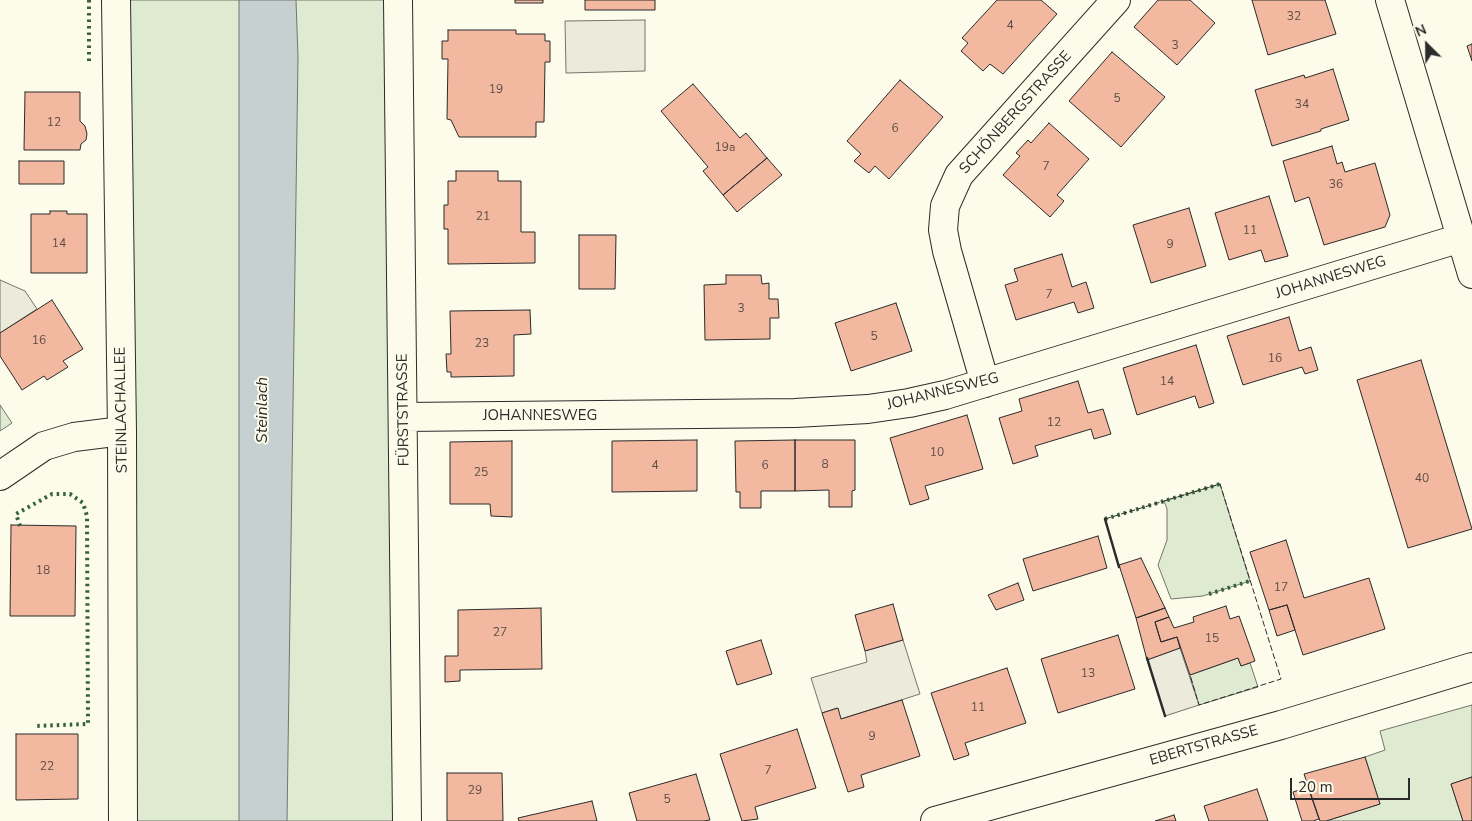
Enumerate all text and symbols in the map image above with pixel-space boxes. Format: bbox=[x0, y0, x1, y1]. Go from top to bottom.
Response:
house number: 32 bbox=[1287, 10, 1301, 24]
house number: 4 bbox=[1006, 19, 1014, 33]
north arrow bbox=[1402, 20, 1452, 70]
text: N bbox=[1412, 20, 1429, 42]
house number: 3 bbox=[1171, 39, 1179, 53]
street label: SCHÖNBERGSTRASSE bbox=[956, 48, 1076, 178]
house number: 19 bbox=[489, 83, 503, 97]
house number: 5 bbox=[1113, 92, 1121, 106]
house number: 34 bbox=[1295, 98, 1309, 112]
house number: 12 bbox=[47, 116, 61, 130]
house number: 6 bbox=[891, 122, 899, 136]
house number: 19a bbox=[715, 141, 735, 155]
house number: 7 bbox=[1042, 160, 1050, 174]
house number: 36 bbox=[1329, 178, 1343, 192]
house number: 21 bbox=[476, 210, 490, 224]
house number: 11 bbox=[1243, 224, 1257, 238]
house number: 14 bbox=[52, 237, 66, 251]
house number: 9 bbox=[1166, 238, 1174, 252]
street label: JOHANNESWEG bbox=[1274, 253, 1388, 303]
house number: 7 bbox=[1045, 288, 1053, 302]
house number: 3 bbox=[737, 302, 745, 316]
house number: 5 bbox=[870, 330, 878, 344]
house number: 16 bbox=[32, 334, 46, 348]
house number: 23 bbox=[475, 337, 489, 351]
street label: STEINLACHALLEE bbox=[112, 347, 132, 473]
house number: 16 bbox=[1268, 352, 1282, 366]
street label: FÜRSTSTRASSE bbox=[394, 353, 414, 467]
street label: JOHANNESWEG bbox=[885, 369, 1001, 415]
house number: 14 bbox=[1160, 375, 1174, 389]
water label: Steinlach bbox=[253, 377, 273, 443]
street label: JOHANNESWEG bbox=[483, 407, 597, 425]
house number: 12 bbox=[1047, 416, 1061, 430]
house number: 10 bbox=[930, 446, 944, 460]
house number: 8 bbox=[821, 458, 829, 472]
house number: 4 bbox=[651, 459, 659, 473]
house number: 6 bbox=[761, 459, 769, 473]
house number: 25 bbox=[474, 466, 488, 480]
house number: 40 bbox=[1415, 472, 1429, 486]
house number: 18 bbox=[36, 564, 50, 578]
house number: 17 bbox=[1274, 581, 1288, 595]
house number: 27 bbox=[493, 626, 507, 640]
house number: 15 bbox=[1205, 632, 1219, 646]
house number: 13 bbox=[1081, 667, 1095, 681]
house number: 11 bbox=[971, 701, 985, 715]
street label: EBERTSTRASSE bbox=[1148, 722, 1260, 770]
house number: 9 bbox=[868, 730, 876, 744]
house number: 22 bbox=[40, 760, 54, 774]
house number: 7 bbox=[764, 764, 772, 778]
scale bar bbox=[1292, 768, 1412, 800]
text: 20 m bbox=[1298, 777, 1333, 797]
house number: 29 bbox=[468, 784, 482, 798]
house number: 5 bbox=[663, 793, 671, 807]

